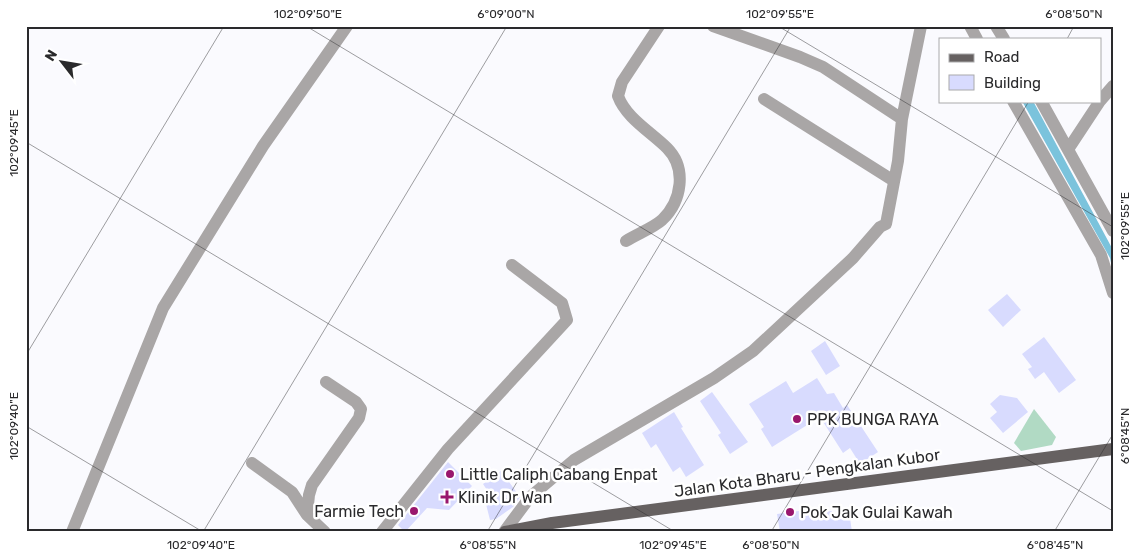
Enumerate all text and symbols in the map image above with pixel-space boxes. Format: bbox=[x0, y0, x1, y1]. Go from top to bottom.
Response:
text: 102°09'50"E bbox=[274, 7, 342, 21]
text: 6°09'00"N bbox=[477, 7, 535, 21]
text: 102°09'55"E bbox=[746, 7, 814, 21]
text: 6°08'50"N bbox=[1045, 7, 1103, 21]
north arrow bbox=[38, 38, 88, 88]
legend bbox=[939, 38, 1102, 102]
text: N bbox=[41, 47, 61, 64]
text: Road bbox=[984, 48, 1020, 66]
text: Building bbox=[984, 74, 1041, 92]
text: 102°09'45"E bbox=[7, 109, 21, 177]
text: 102°09'55"E bbox=[1118, 192, 1132, 260]
text: 102°09'40"E bbox=[7, 392, 21, 460]
text: 6°08'45"N bbox=[1118, 408, 1132, 464]
place label: PPK BUNGA RAYA bbox=[807, 410, 939, 429]
marker: PPK BUNGA RAYA bbox=[791, 413, 803, 425]
street label: Jalan Kota Bharu - Pengkalan Kubor bbox=[673, 445, 941, 501]
place label: Little Caliph Cabang Enpat bbox=[460, 465, 658, 484]
marker: Little Caliph Cabang Enpat bbox=[444, 468, 456, 480]
place label: Klinik Dr Wan bbox=[458, 488, 552, 507]
marker: Klinik Dr Wan bbox=[440, 490, 454, 504]
place label: Farmie Tech bbox=[314, 502, 404, 521]
place label: Pok Jak Gulai Kawah bbox=[800, 503, 953, 522]
marker: Farmie Tech bbox=[408, 505, 420, 517]
marker: Pok Jak Gulai Kawah bbox=[784, 506, 796, 518]
text: 102°09'40"E bbox=[167, 538, 235, 552]
text: 6°08'55"N bbox=[460, 538, 516, 552]
text: 102°09'45"E bbox=[639, 538, 707, 552]
text: 6°08'50"N bbox=[742, 538, 800, 552]
text: 6°08'45"N bbox=[1027, 538, 1083, 552]

